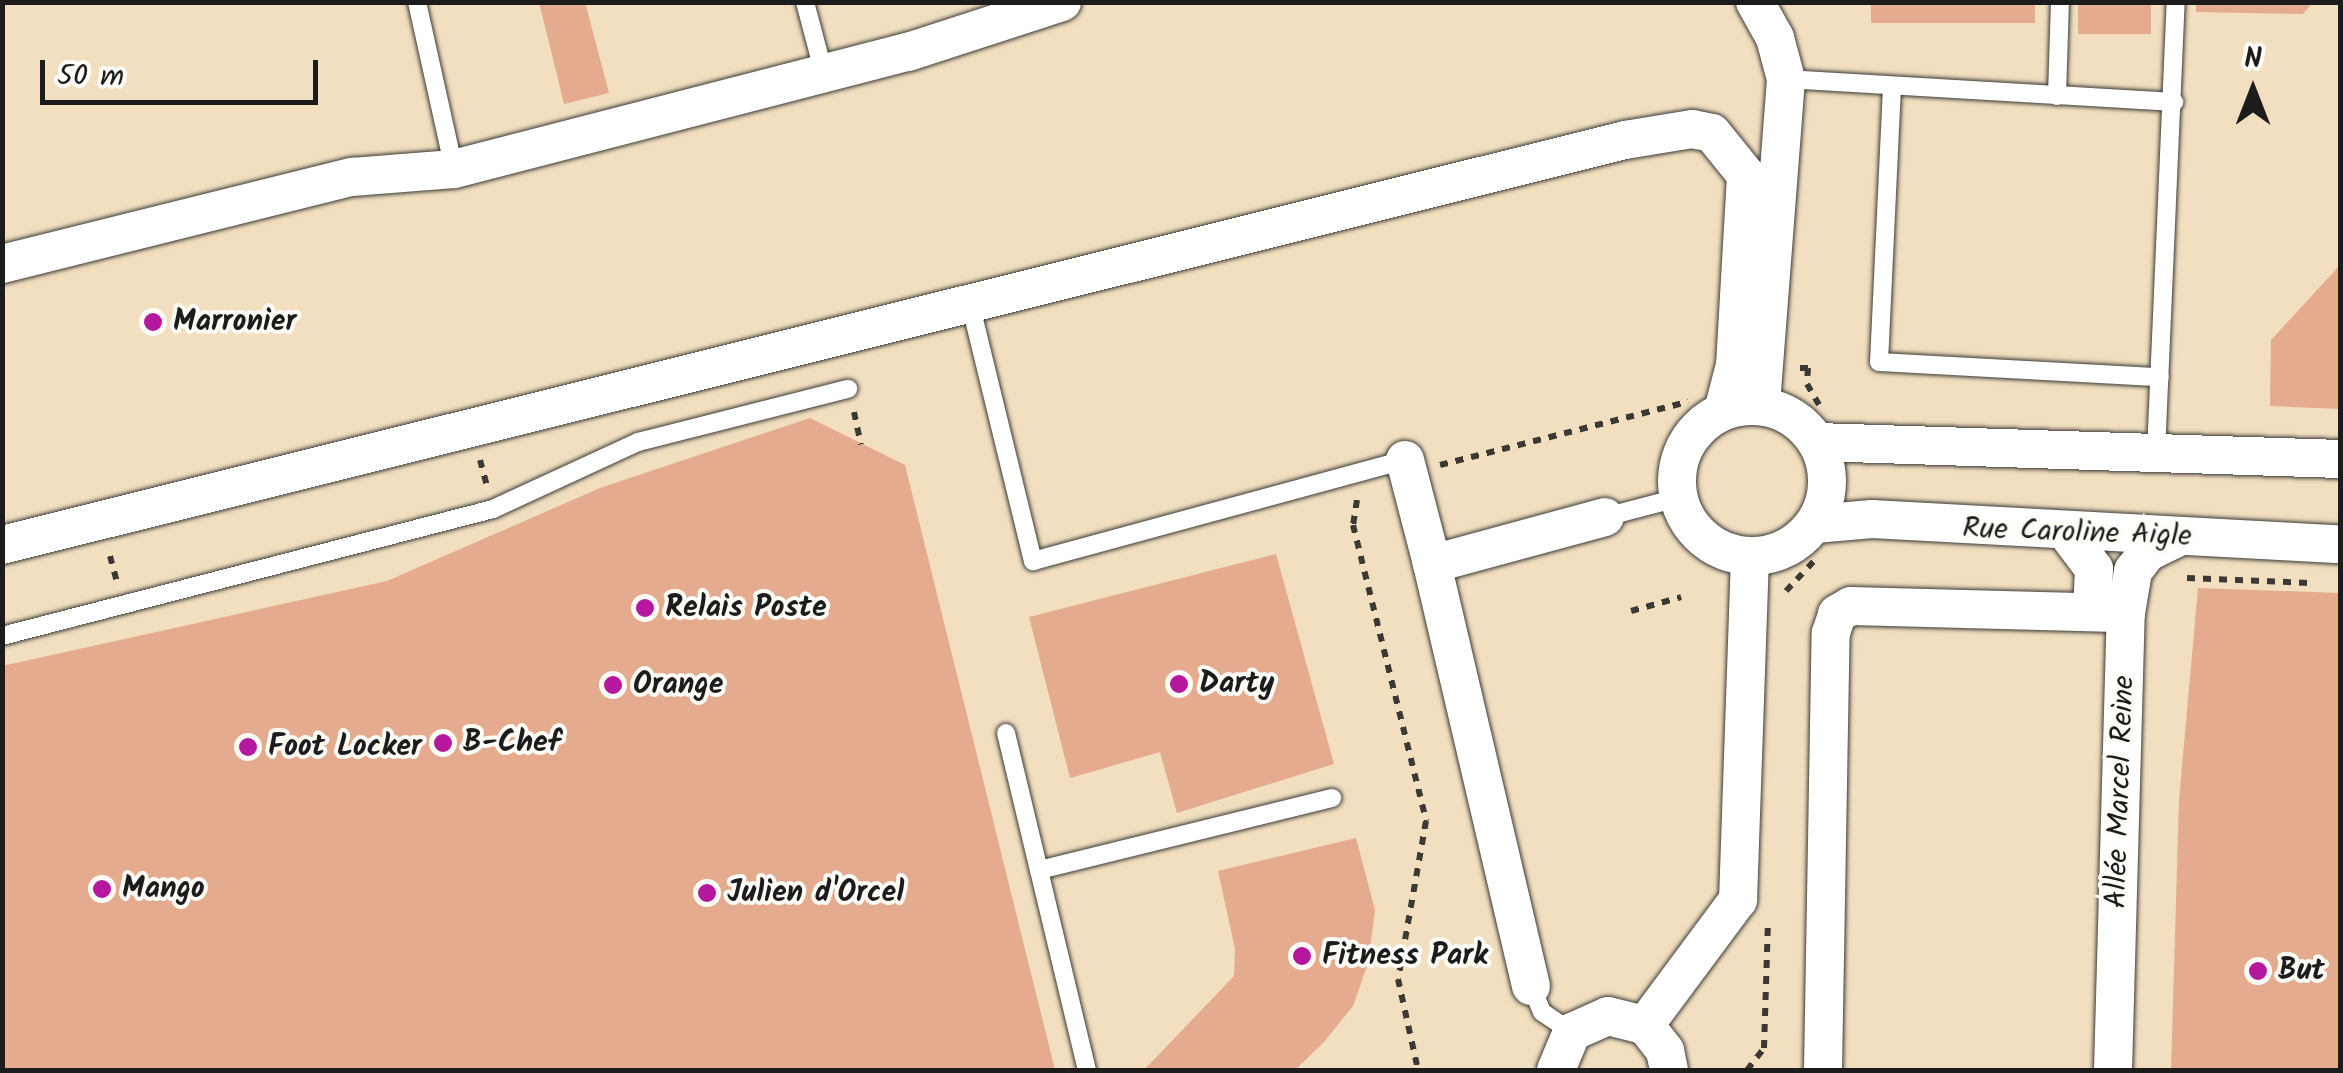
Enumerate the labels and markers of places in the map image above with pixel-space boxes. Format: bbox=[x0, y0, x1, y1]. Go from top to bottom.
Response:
place label: Marronier bbox=[173, 304, 296, 340]
marker: Marronier bbox=[142, 311, 164, 333]
place label: Relais Poste bbox=[665, 590, 827, 626]
marker: Relais Poste bbox=[634, 597, 656, 619]
place label: Darty bbox=[1199, 666, 1274, 702]
place label: Orange bbox=[633, 667, 723, 703]
marker: Darty bbox=[1168, 673, 1190, 695]
marker: Orange bbox=[602, 674, 624, 696]
place label: B-Chef bbox=[463, 725, 561, 761]
place label: Foot Locker bbox=[268, 729, 422, 765]
marker: B-Chef bbox=[432, 732, 454, 754]
marker: Foot Locker bbox=[237, 736, 259, 758]
place label: Mango bbox=[122, 871, 205, 907]
place label: Julien d'Orcel bbox=[727, 875, 904, 911]
marker: Mango bbox=[91, 878, 113, 900]
marker: Julien d'Orcel bbox=[696, 882, 718, 904]
place label: Fitness Park bbox=[1322, 938, 1488, 974]
marker: Fitness Park bbox=[1291, 945, 1313, 967]
place label: But bbox=[2278, 953, 2325, 989]
marker: But bbox=[2247, 960, 2269, 982]

